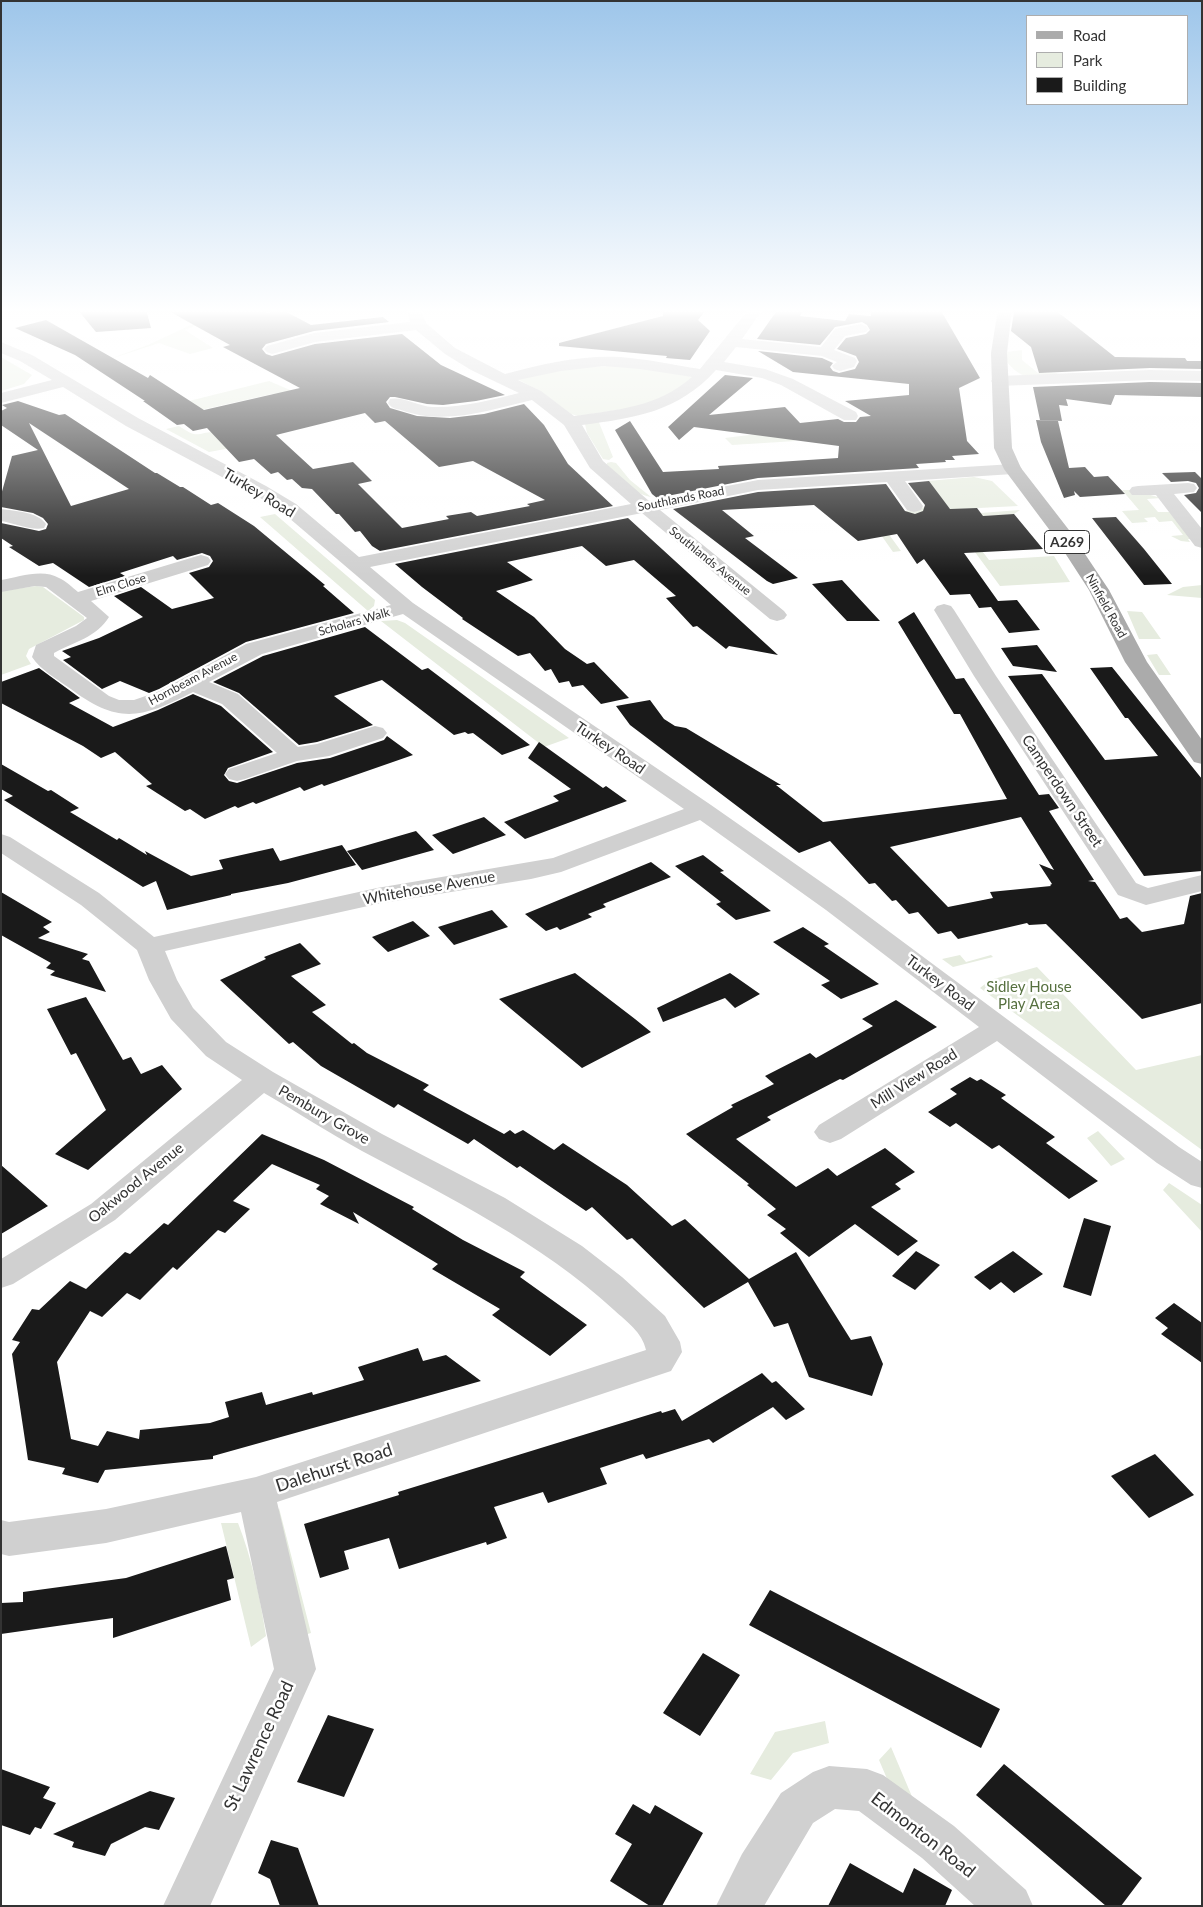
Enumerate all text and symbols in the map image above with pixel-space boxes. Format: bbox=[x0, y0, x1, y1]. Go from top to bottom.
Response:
legend bbox=[1026, 15, 1188, 105]
text: Road bbox=[1073, 26, 1106, 44]
text: Park bbox=[1073, 51, 1102, 69]
text: Building bbox=[1073, 76, 1126, 94]
street label: Turkey Road bbox=[220, 464, 298, 522]
street label: Southlands Road bbox=[636, 484, 726, 514]
street label: Southlands Avenue bbox=[666, 524, 754, 598]
road number: A269 bbox=[1044, 530, 1090, 554]
street label: Elm Close bbox=[94, 571, 148, 599]
street label: Ninfield Road bbox=[1082, 571, 1130, 641]
street label: Scholars Walk bbox=[317, 605, 391, 639]
street label: Hornbeam Avenue bbox=[146, 650, 240, 708]
street label: Turkey Road bbox=[571, 718, 649, 778]
street label: Camperdown Street bbox=[1018, 731, 1106, 851]
street label: Whitehouse Avenue bbox=[362, 868, 496, 908]
street label: Turkey Road bbox=[902, 951, 978, 1015]
park label: Sidley House Play Area bbox=[986, 978, 1072, 1013]
street label: Mill View Road bbox=[867, 1045, 961, 1113]
street label: Pembury Grove bbox=[275, 1082, 373, 1148]
street label: Oakwood Avenue bbox=[85, 1139, 187, 1227]
street label: Dalehurst Road bbox=[273, 1439, 395, 1497]
street label: St Lawrence Road bbox=[219, 1678, 299, 1814]
street label: Edmonton Road bbox=[867, 1788, 979, 1882]

